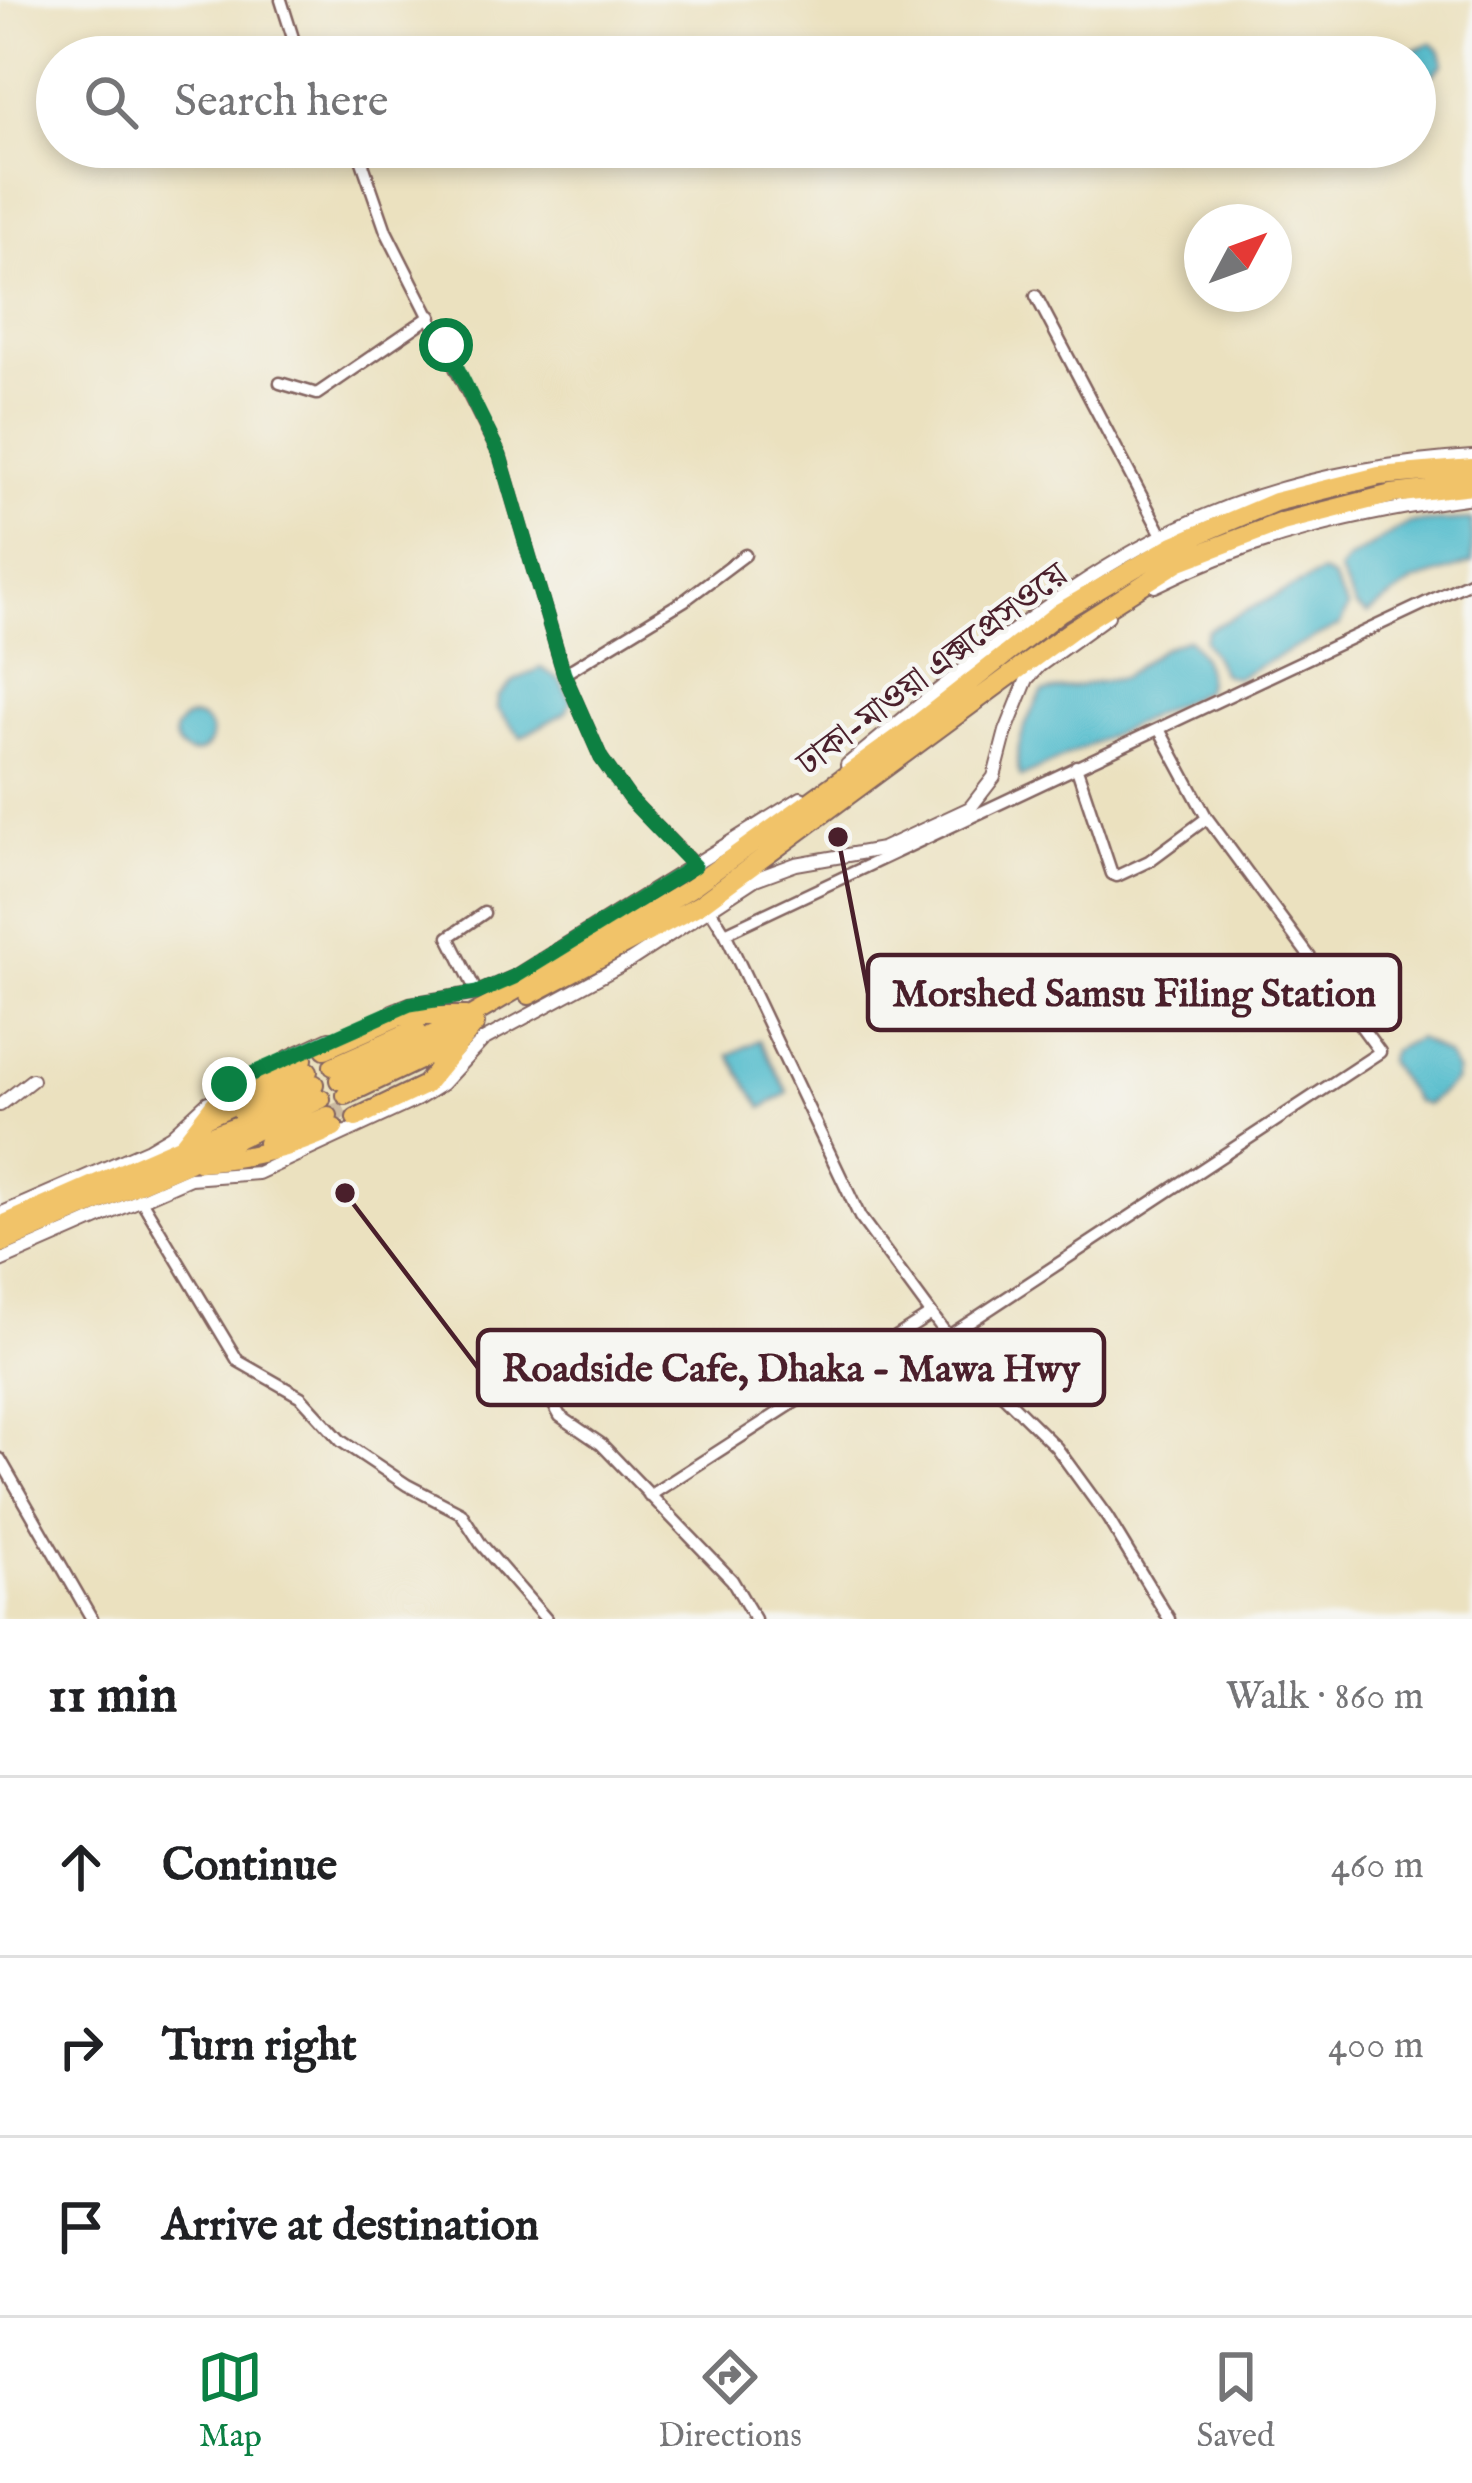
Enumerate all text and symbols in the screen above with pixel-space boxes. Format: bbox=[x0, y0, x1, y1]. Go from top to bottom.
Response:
search box bbox=[36, 36, 1436, 168]
icon: search bbox=[78, 69, 144, 135]
text: Search here bbox=[174, 74, 388, 131]
north arrow bbox=[1184, 204, 1292, 312]
route start bbox=[419, 318, 473, 372]
street label: ঢাকা-মাওয়া এক্সপ্রেসওয়ে bbox=[787, 552, 1079, 788]
callout: Morshed Samsu Filing Station bbox=[868, 955, 1400, 1030]
text: Morshed Samsu Filing Station bbox=[892, 971, 1377, 1020]
route end bbox=[202, 1057, 256, 1111]
callout: Roadside Cafe, Dhaka - Mawa Hwy bbox=[478, 1330, 1104, 1405]
text: Roadside Cafe, Dhaka - Mawa Hwy bbox=[502, 1346, 1082, 1395]
text: 11 min bbox=[48, 1665, 177, 1730]
text: Walk · 860 m bbox=[1226, 1673, 1424, 1722]
icon: ahead bbox=[48, 1834, 114, 1900]
text: Continue bbox=[162, 1838, 337, 1895]
text: 460 m bbox=[1331, 1842, 1424, 1891]
icon: right bbox=[48, 2014, 114, 2080]
text: Turn right bbox=[162, 2018, 357, 2075]
text: 400 m bbox=[1328, 2022, 1424, 2071]
icon: arrive bbox=[48, 2194, 114, 2260]
text: Arrive at destination bbox=[162, 2198, 539, 2255]
tab: Map bbox=[197, 2344, 263, 2458]
tab: Directions bbox=[658, 2344, 802, 2458]
tab: Saved bbox=[1197, 2344, 1275, 2458]

